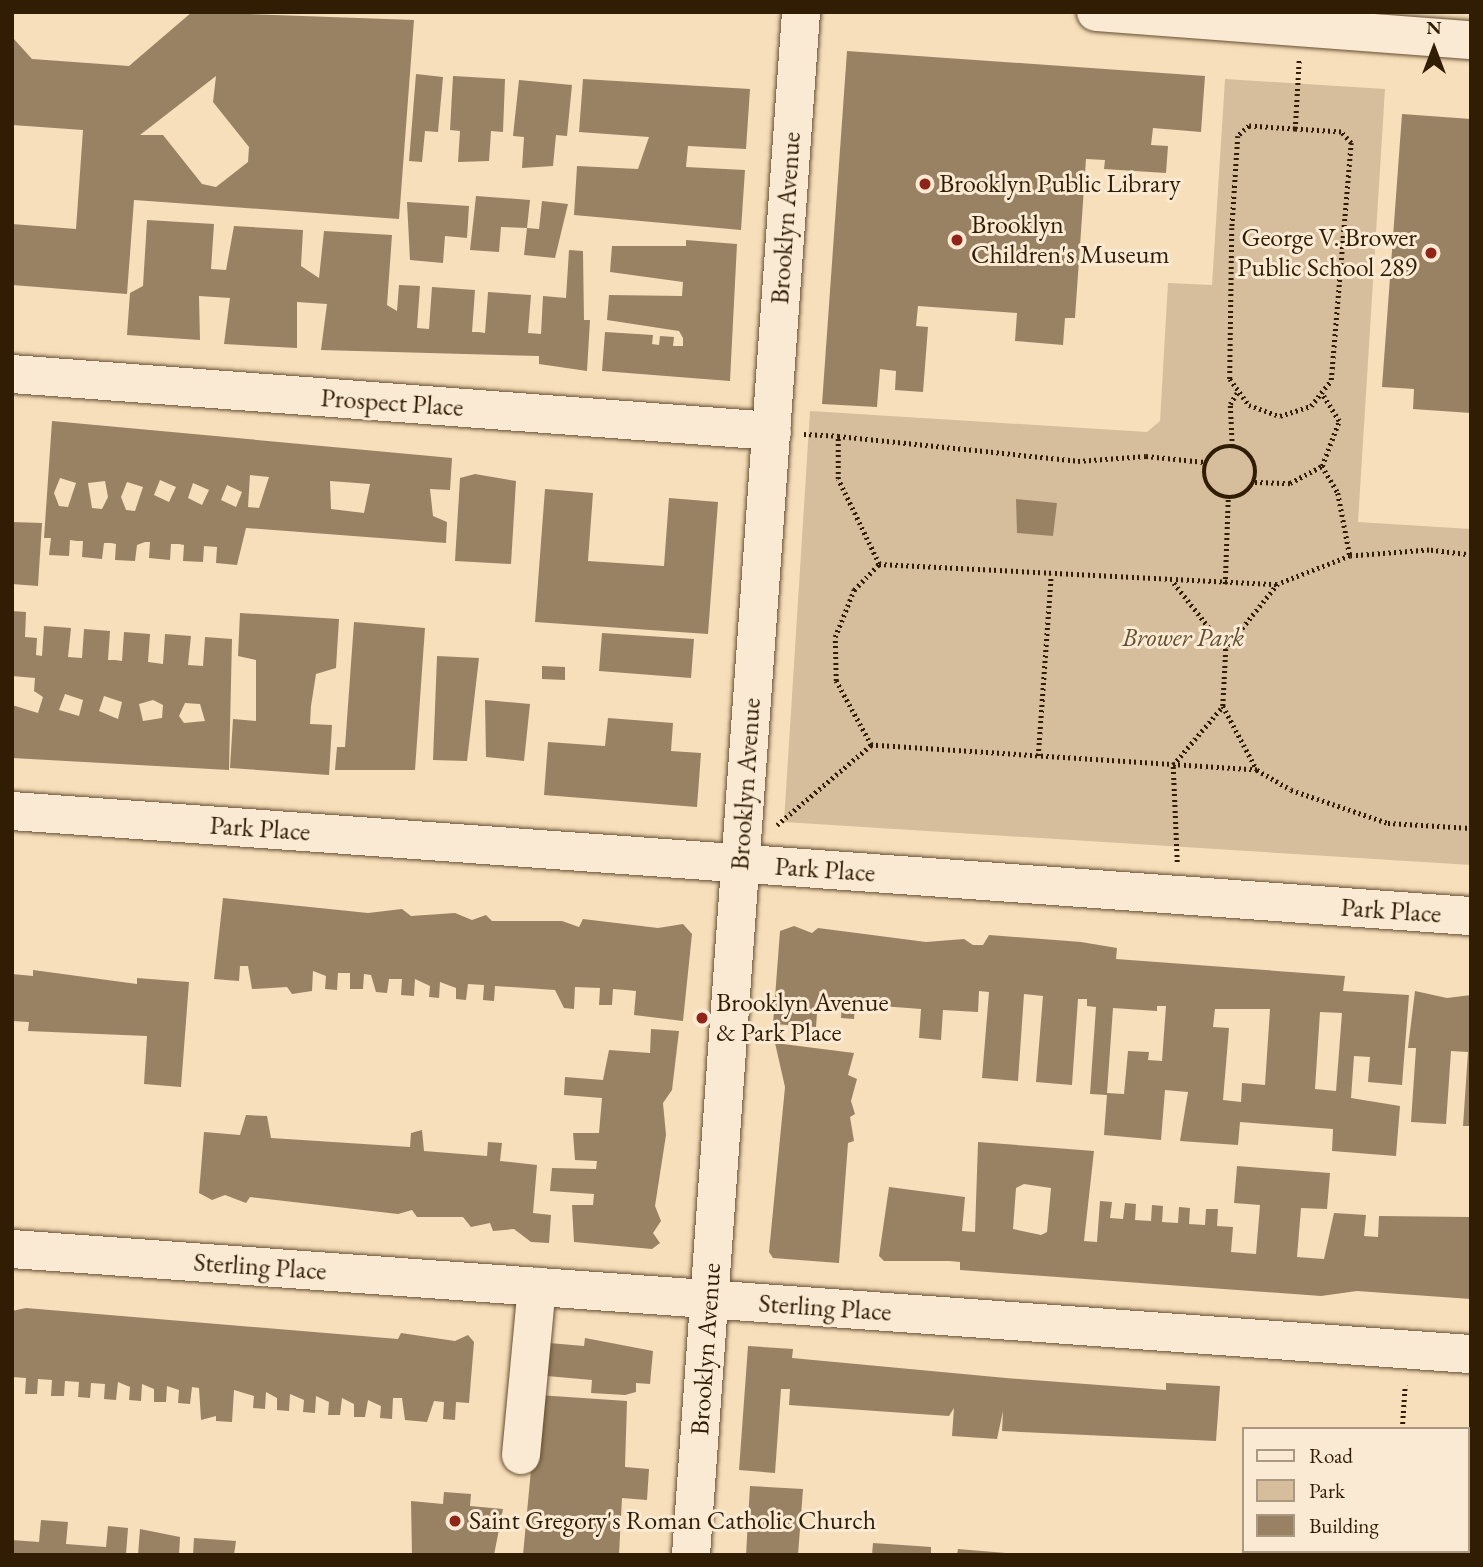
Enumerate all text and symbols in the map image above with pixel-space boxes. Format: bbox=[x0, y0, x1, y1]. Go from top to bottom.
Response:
north arrow bbox=[1399, 14, 1469, 84]
text: N bbox=[1426, 15, 1442, 40]
street label: Brooklyn Avenue bbox=[764, 131, 808, 305]
place label: Brooklyn Public Library bbox=[939, 168, 1181, 200]
marker: Brooklyn Public Library bbox=[917, 176, 933, 192]
place label: Brooklyn Children's Museum bbox=[971, 209, 1170, 270]
place label: George V. Brower Public School 289 bbox=[1237, 222, 1417, 284]
marker: Brooklyn Children's Museum bbox=[949, 232, 965, 248]
marker: George V. Brower Public School 289 bbox=[1423, 245, 1439, 261]
street label: Prospect Place bbox=[320, 382, 464, 424]
park label: Brower Park bbox=[1122, 622, 1244, 654]
street label: Brooklyn Avenue bbox=[724, 697, 768, 871]
street label: Park Place bbox=[209, 810, 311, 848]
street label: Park Place bbox=[774, 851, 876, 889]
street label: Park Place bbox=[1340, 892, 1442, 930]
place label: Brooklyn Avenue & Park Place bbox=[716, 987, 889, 1048]
marker: Brooklyn Avenue & Park Place bbox=[694, 1010, 710, 1026]
street label: Sterling Place bbox=[193, 1247, 327, 1287]
street label: Brooklyn Avenue bbox=[684, 1262, 728, 1436]
street label: Sterling Place bbox=[758, 1288, 892, 1328]
legend bbox=[1242, 1427, 1469, 1553]
text: Road bbox=[1309, 1442, 1353, 1469]
text: Park bbox=[1309, 1477, 1345, 1504]
place label: Saint Gregory's Roman Catholic Church bbox=[469, 1505, 876, 1537]
text: Building bbox=[1309, 1512, 1379, 1539]
marker: Saint Gregory's Roman Catholic Church bbox=[447, 1513, 463, 1529]

